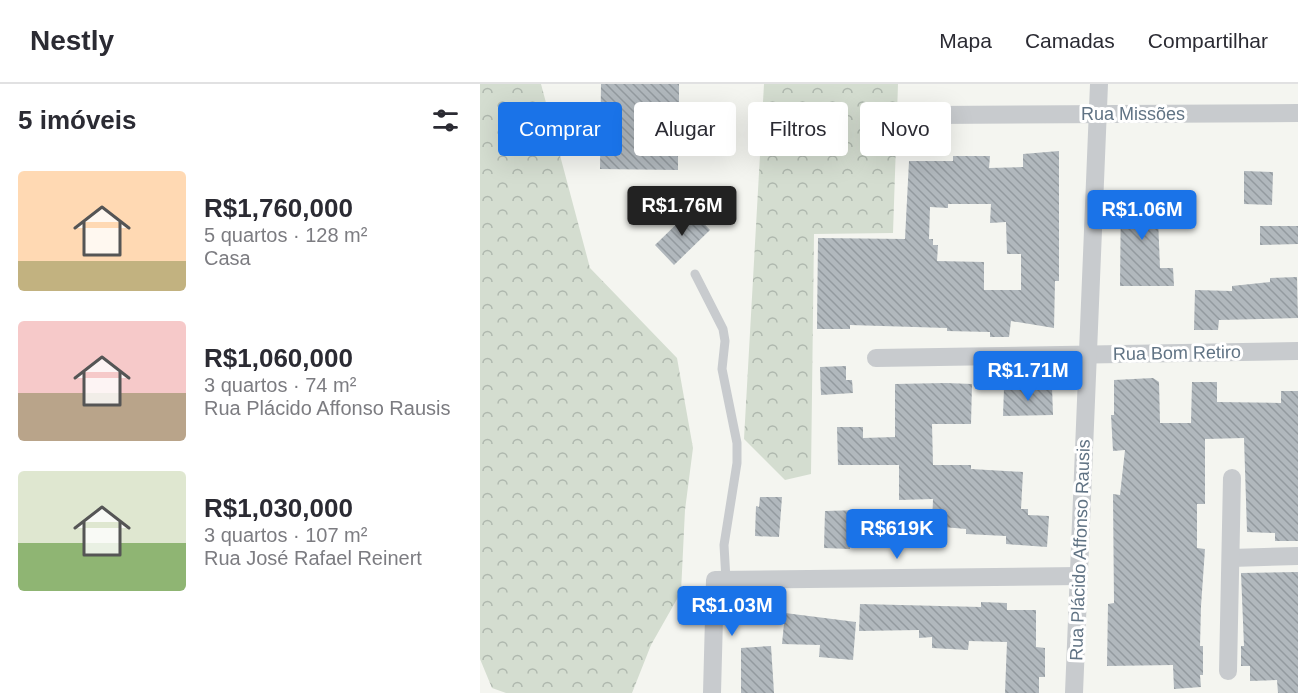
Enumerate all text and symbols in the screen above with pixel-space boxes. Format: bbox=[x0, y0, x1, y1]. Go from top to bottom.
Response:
text: Nestly bbox=[30, 25, 114, 56]
text: Mapa bbox=[939, 29, 992, 52]
text: Camadas bbox=[1025, 29, 1115, 52]
text: Compartilhar bbox=[1148, 29, 1268, 52]
chip: Comprar bbox=[498, 102, 622, 156]
chip: Alugar bbox=[634, 102, 736, 156]
chip: Filtros bbox=[748, 102, 848, 156]
chip: Novo bbox=[860, 102, 951, 156]
icon: filters bbox=[429, 104, 462, 137]
street label: Rua Missões bbox=[1081, 104, 1185, 124]
text: 5 imóveis bbox=[18, 105, 137, 135]
pin: R$1.76M bbox=[627, 186, 737, 237]
pin: R$1.06M bbox=[1087, 190, 1197, 241]
text: R$1,760,000 bbox=[204, 193, 353, 223]
text: R$1.76M bbox=[641, 194, 723, 216]
icon: home bbox=[66, 195, 138, 267]
text: R$1.06M bbox=[1101, 198, 1183, 220]
text: 5 quartos · 128 m² bbox=[204, 224, 367, 246]
text: Casa bbox=[204, 247, 251, 269]
street label: Rua Bom Retiro bbox=[1113, 342, 1241, 364]
text: R$1,060,000 bbox=[204, 343, 353, 373]
icon: home bbox=[66, 345, 138, 417]
pin: R$1.71M bbox=[973, 351, 1083, 402]
text: R$1.71M bbox=[987, 359, 1069, 381]
text: 3 quartos · 74 m² bbox=[204, 374, 356, 396]
text: Rua Plácido Affonso Rausis bbox=[204, 397, 450, 419]
street label: Rua Plácido Affonso Rausis bbox=[1066, 439, 1094, 661]
text: R$1,030,000 bbox=[204, 493, 353, 523]
icon: home bbox=[66, 495, 138, 567]
pin: R$619K bbox=[848, 509, 946, 560]
text: R$619K bbox=[860, 517, 934, 539]
text: 3 quartos · 107 m² bbox=[204, 524, 367, 546]
text: Rua José Rafael Reinert bbox=[204, 547, 422, 569]
pin: R$1.03M bbox=[677, 586, 787, 637]
text: R$1.03M bbox=[691, 594, 773, 616]

